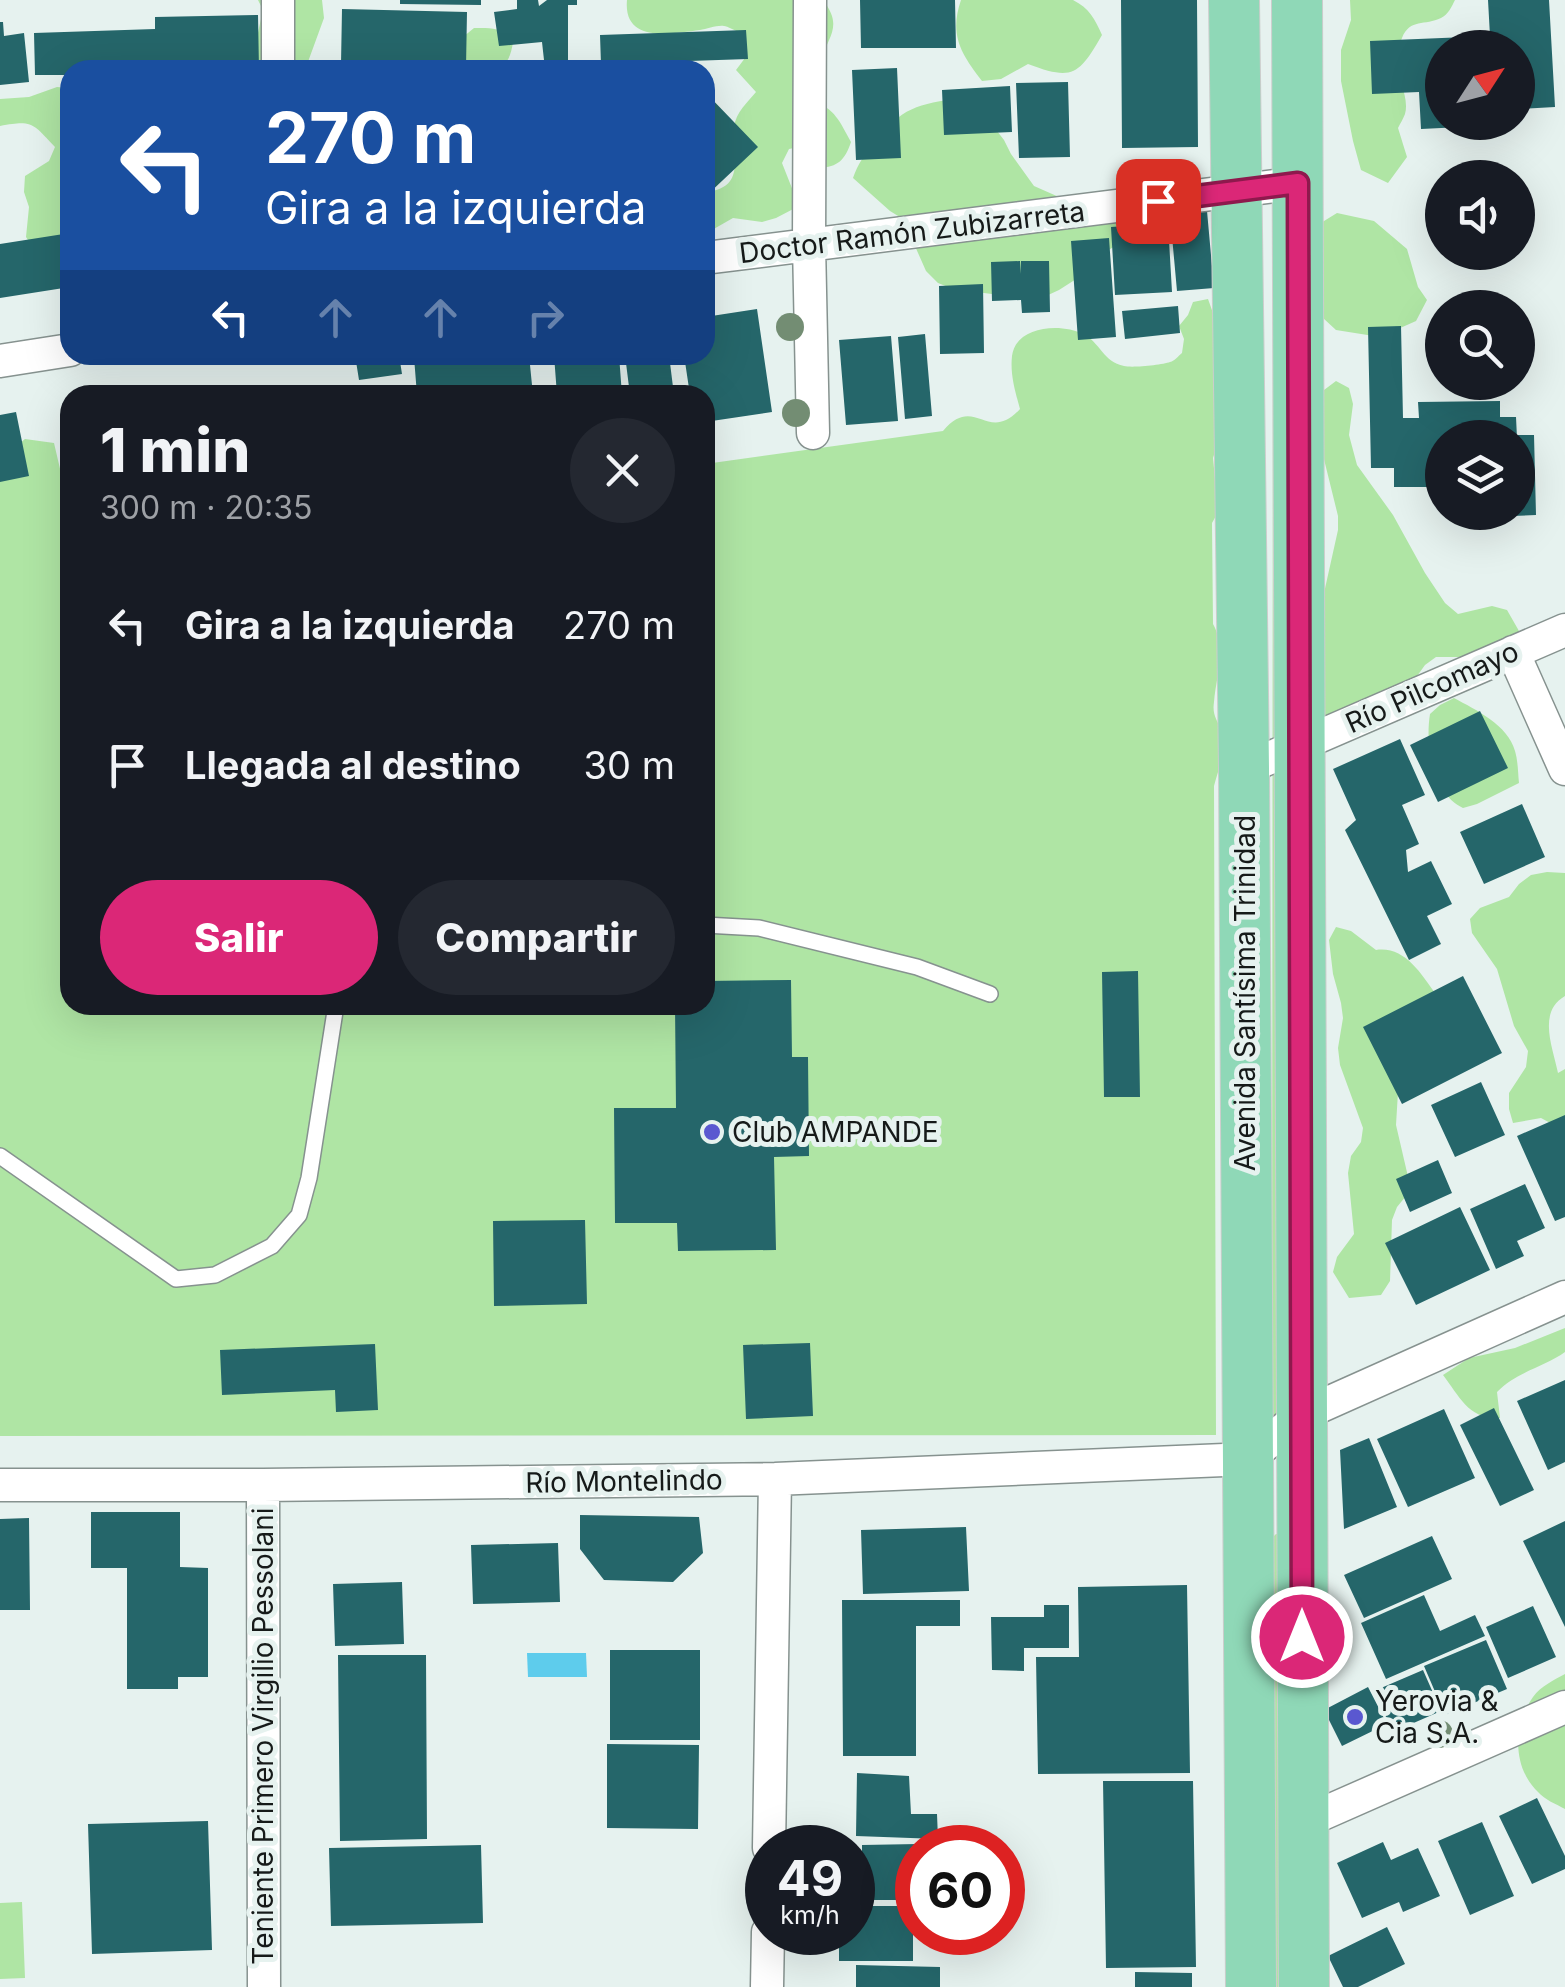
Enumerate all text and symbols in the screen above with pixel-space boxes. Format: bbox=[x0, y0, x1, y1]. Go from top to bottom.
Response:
north arrow bbox=[1425, 30, 1535, 140]
map controls bbox=[1425, 30, 1535, 530]
text: 270 m bbox=[265, 95, 476, 180]
icon: left bbox=[100, 100, 230, 230]
pin bbox=[1116, 159, 1201, 244]
button: sound bbox=[1425, 160, 1535, 270]
icon: arrive bbox=[1131, 174, 1186, 229]
text: Gira a la izquierda bbox=[265, 180, 647, 235]
street label: Doctor Ramón Zubizarreta bbox=[737, 194, 1087, 270]
icon: left bbox=[203, 290, 258, 345]
icon: ahead bbox=[308, 290, 363, 345]
icon: ahead bbox=[413, 290, 468, 345]
icon: right bbox=[518, 290, 573, 345]
button: search bbox=[1425, 290, 1535, 400]
text: 1 min bbox=[100, 414, 250, 486]
button: close bbox=[570, 418, 675, 523]
button: layers bbox=[1425, 420, 1535, 530]
text: 300 m · 20:35 bbox=[100, 488, 313, 527]
icon: left bbox=[100, 598, 155, 653]
text: Gira a la izquierda bbox=[185, 602, 515, 648]
text: 270 m bbox=[563, 602, 675, 648]
street label: Río Pilcomayo bbox=[1340, 634, 1524, 740]
icon: arrive bbox=[100, 738, 155, 793]
text: Llegada al destino bbox=[185, 742, 521, 788]
text: 30 m bbox=[584, 742, 675, 788]
street label: Avenida Santísima Trinidad bbox=[1228, 815, 1262, 1171]
button: Salir bbox=[100, 880, 378, 995]
button: Compartir bbox=[398, 880, 675, 995]
place label: Club AMPANDE bbox=[732, 1115, 939, 1149]
marker: Club AMPANDE bbox=[701, 1121, 723, 1143]
street label: Río Montelindo bbox=[525, 1462, 723, 1500]
street label: Teniente Primero Virgilio Pessolani bbox=[246, 1507, 280, 1965]
position arrow bbox=[1250, 1585, 1354, 1689]
place label: Yerovia & Cia S.A. bbox=[1375, 1684, 1499, 1750]
marker: Yerovia & Cia S.A. bbox=[1344, 1706, 1366, 1728]
speed limit sign: 60 bbox=[895, 1825, 1025, 1955]
text: 49 bbox=[777, 1848, 843, 1908]
text: km/h bbox=[780, 1900, 840, 1930]

